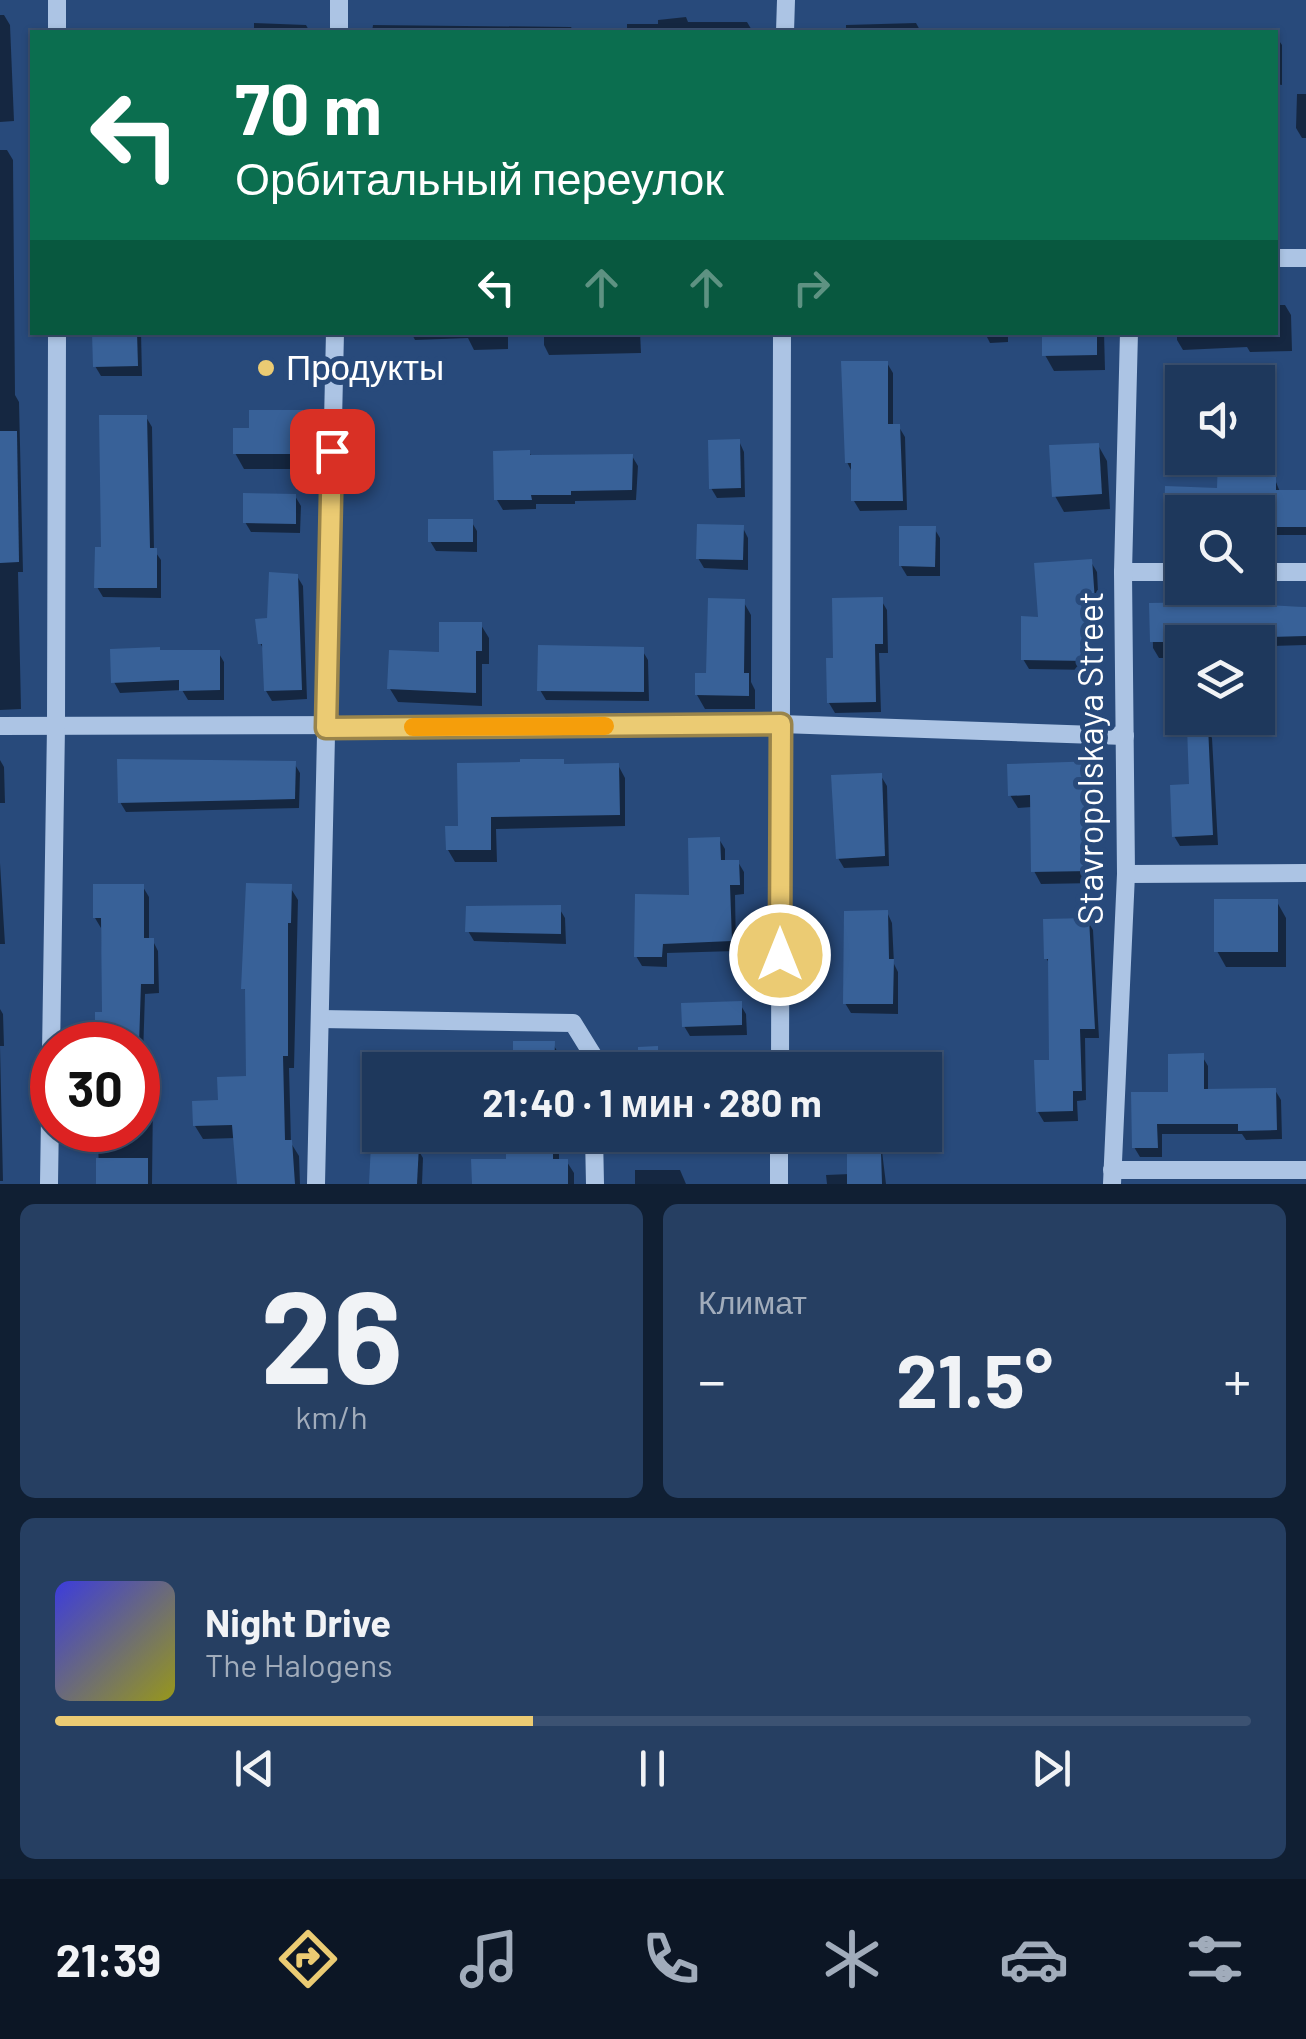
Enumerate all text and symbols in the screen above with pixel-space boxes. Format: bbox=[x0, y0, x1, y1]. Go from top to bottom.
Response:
text: 70 m bbox=[235, 65, 382, 149]
icon: left bbox=[70, 70, 200, 200]
text: Орбитальный переулок bbox=[235, 150, 724, 204]
icon: left bbox=[469, 260, 524, 315]
icon: ahead bbox=[574, 260, 629, 315]
icon: ahead bbox=[679, 260, 734, 315]
icon: right bbox=[784, 260, 839, 315]
place label: Продукты bbox=[286, 345, 444, 387]
marker: Продукты bbox=[255, 357, 277, 379]
map controls bbox=[1165, 365, 1275, 735]
button: sound bbox=[1165, 365, 1275, 475]
pin bbox=[290, 409, 375, 494]
icon: arrive bbox=[305, 424, 360, 479]
button: search bbox=[1165, 495, 1275, 605]
street label: Stavropolskaya Street bbox=[1068, 591, 1110, 925]
button: layers bbox=[1165, 625, 1275, 735]
position arrow bbox=[728, 903, 832, 1007]
speed limit sign: 30 bbox=[30, 1022, 160, 1152]
text: 21:40 · 1 мин · 280 m bbox=[482, 1079, 822, 1125]
text: 26 bbox=[260, 1254, 403, 1410]
text: Климат bbox=[698, 1282, 807, 1320]
text: 21.5° bbox=[896, 1333, 1053, 1423]
text: − bbox=[698, 1346, 726, 1412]
text: + bbox=[1223, 1346, 1251, 1412]
text: km/h bbox=[295, 1397, 368, 1435]
text: Night Drive bbox=[205, 1599, 391, 1645]
text: The Halogens bbox=[205, 1645, 393, 1683]
icon: previous bbox=[227, 1741, 282, 1796]
icon: pause bbox=[625, 1741, 680, 1796]
icon: next bbox=[1024, 1741, 1079, 1796]
icon: directions bbox=[273, 1924, 343, 1994]
icon: music bbox=[454, 1924, 524, 1994]
icon: phone bbox=[636, 1924, 706, 1994]
icon: climate bbox=[817, 1924, 887, 1994]
icon: car bbox=[999, 1924, 1069, 1994]
icon: filters bbox=[1180, 1924, 1250, 1994]
text: 21:39 bbox=[56, 1932, 161, 1986]

